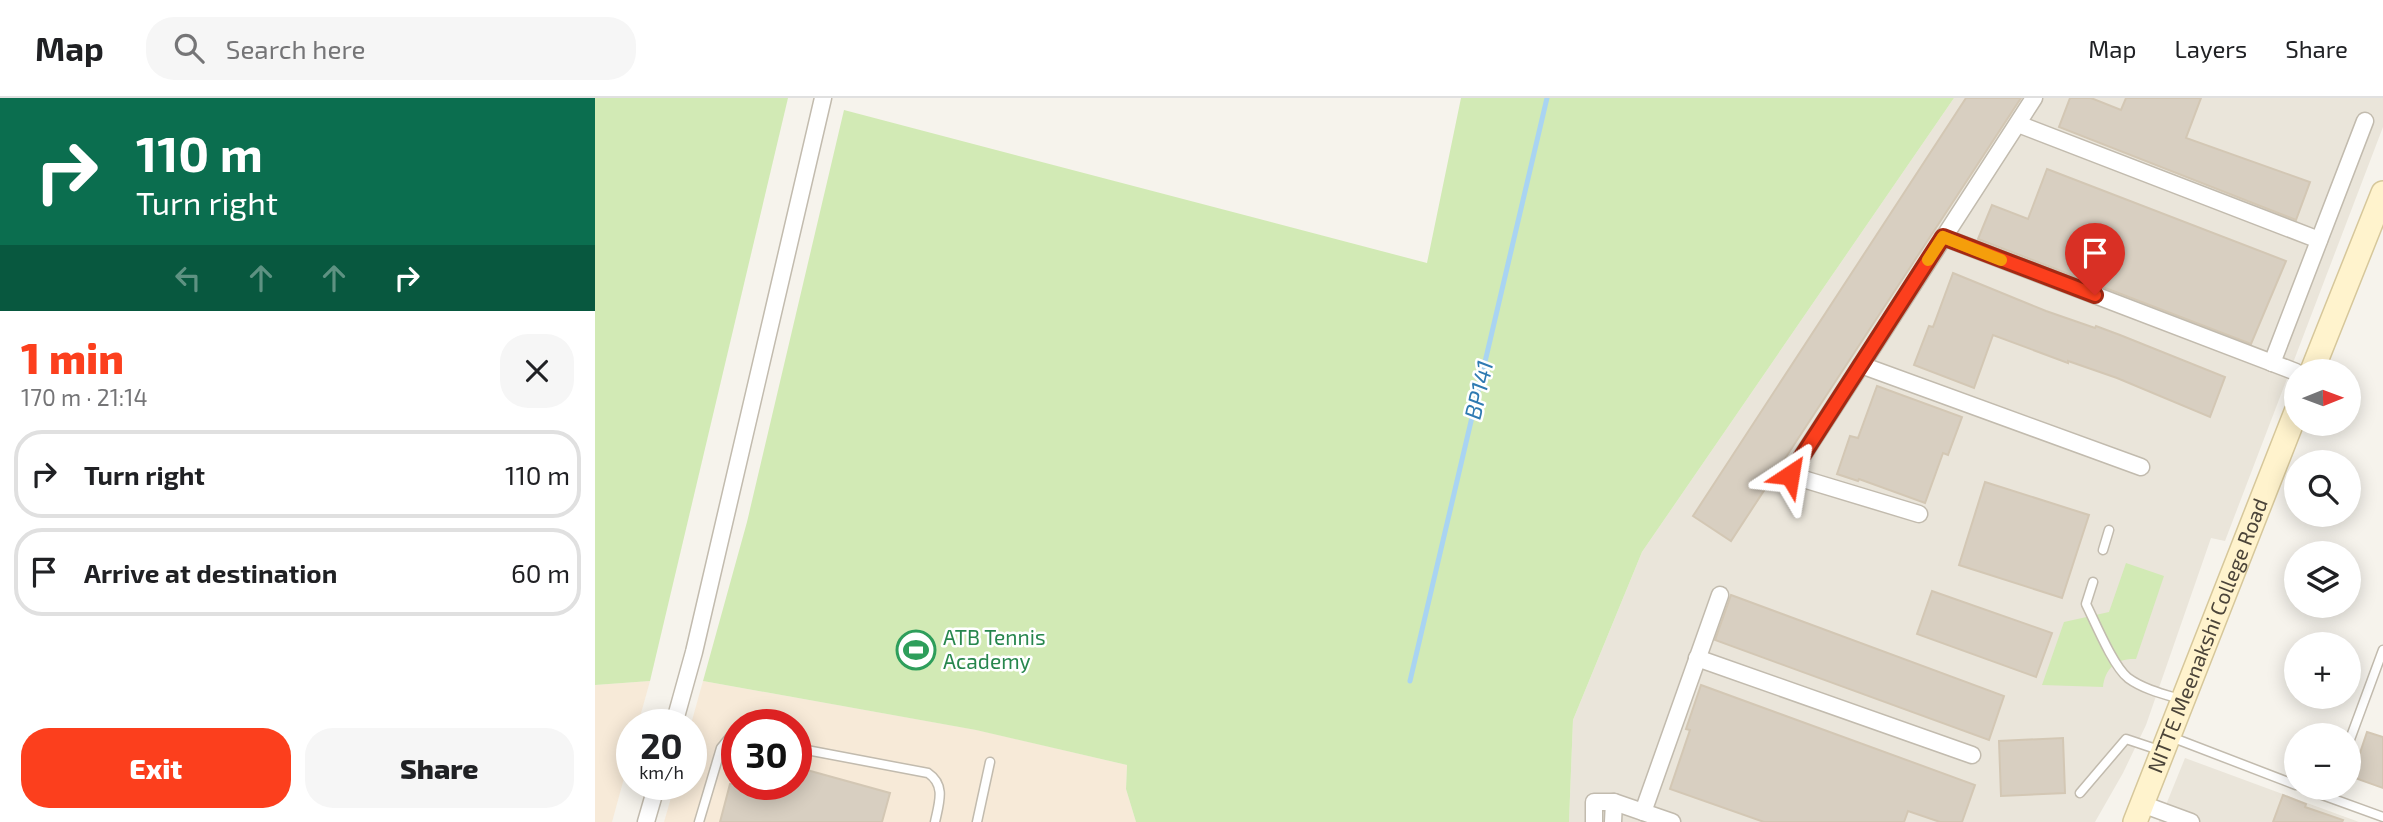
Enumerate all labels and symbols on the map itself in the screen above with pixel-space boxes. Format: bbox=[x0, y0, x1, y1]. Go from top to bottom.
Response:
pin bbox=[2065, 223, 2125, 295]
water label: BP141 bbox=[1458, 358, 1498, 422]
north arrow bbox=[2284, 359, 2361, 436]
position arrow bbox=[1753, 438, 1827, 512]
street label: NITTE Meenakshi College Road bbox=[2142, 494, 2272, 776]
place label: ATB Tennis Academy bbox=[943, 624, 1046, 673]
sports icon: ATB Tennis Academy bbox=[895, 629, 937, 671]
speed limit sign: 30 bbox=[721, 709, 812, 800]

